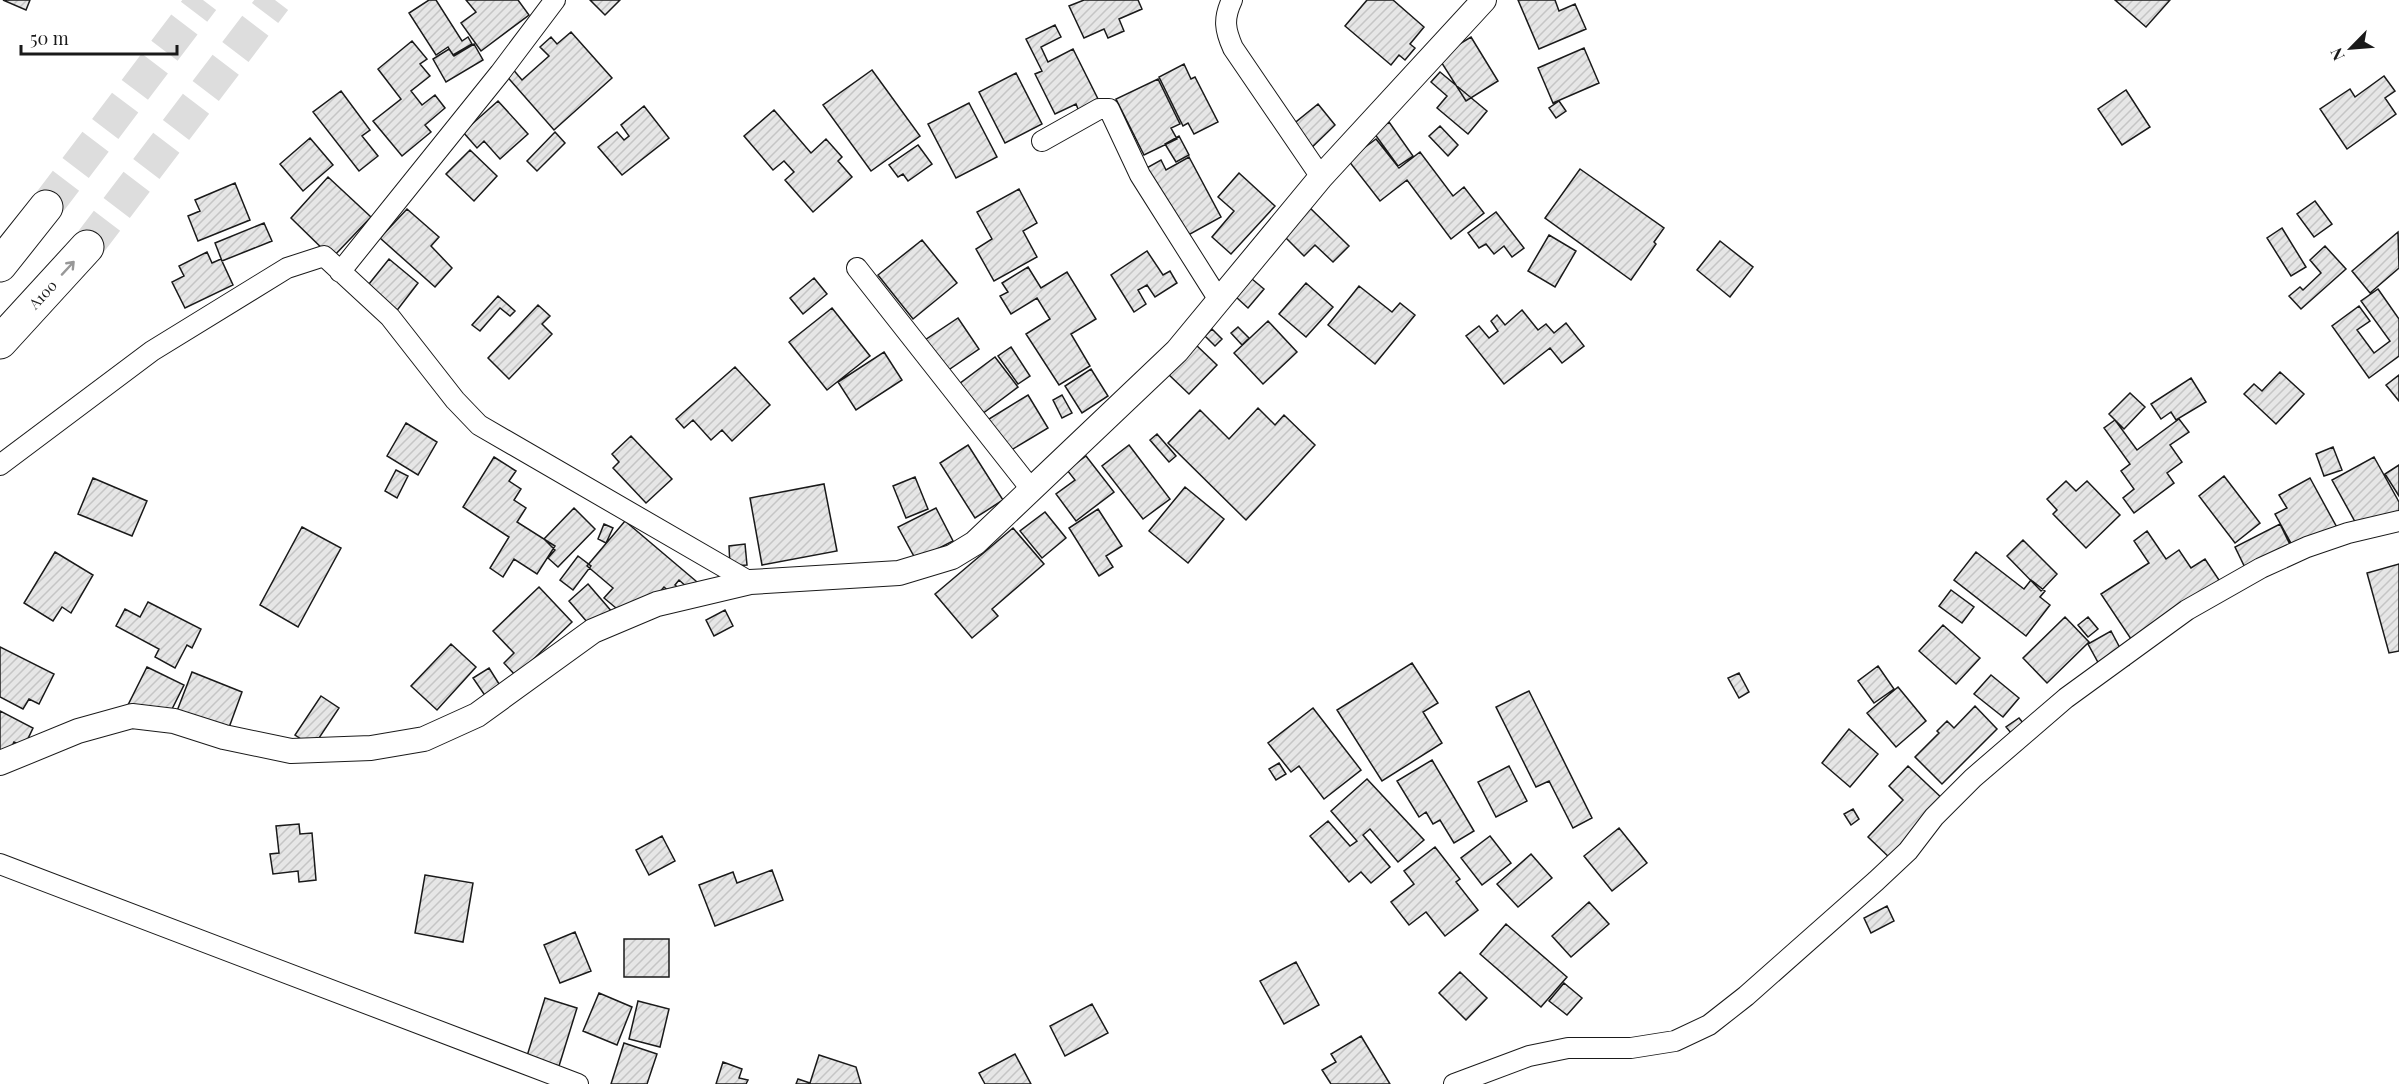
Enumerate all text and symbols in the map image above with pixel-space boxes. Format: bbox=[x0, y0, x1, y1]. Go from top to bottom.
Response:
scale bar bbox=[21, 18, 177, 56]
north arrow bbox=[2321, 18, 2381, 78]
text: 50 m bbox=[30, 26, 69, 50]
text: N bbox=[2325, 44, 2349, 64]
one-way arrow bbox=[61, 261, 75, 276]
street label: A100 bbox=[23, 275, 61, 314]

